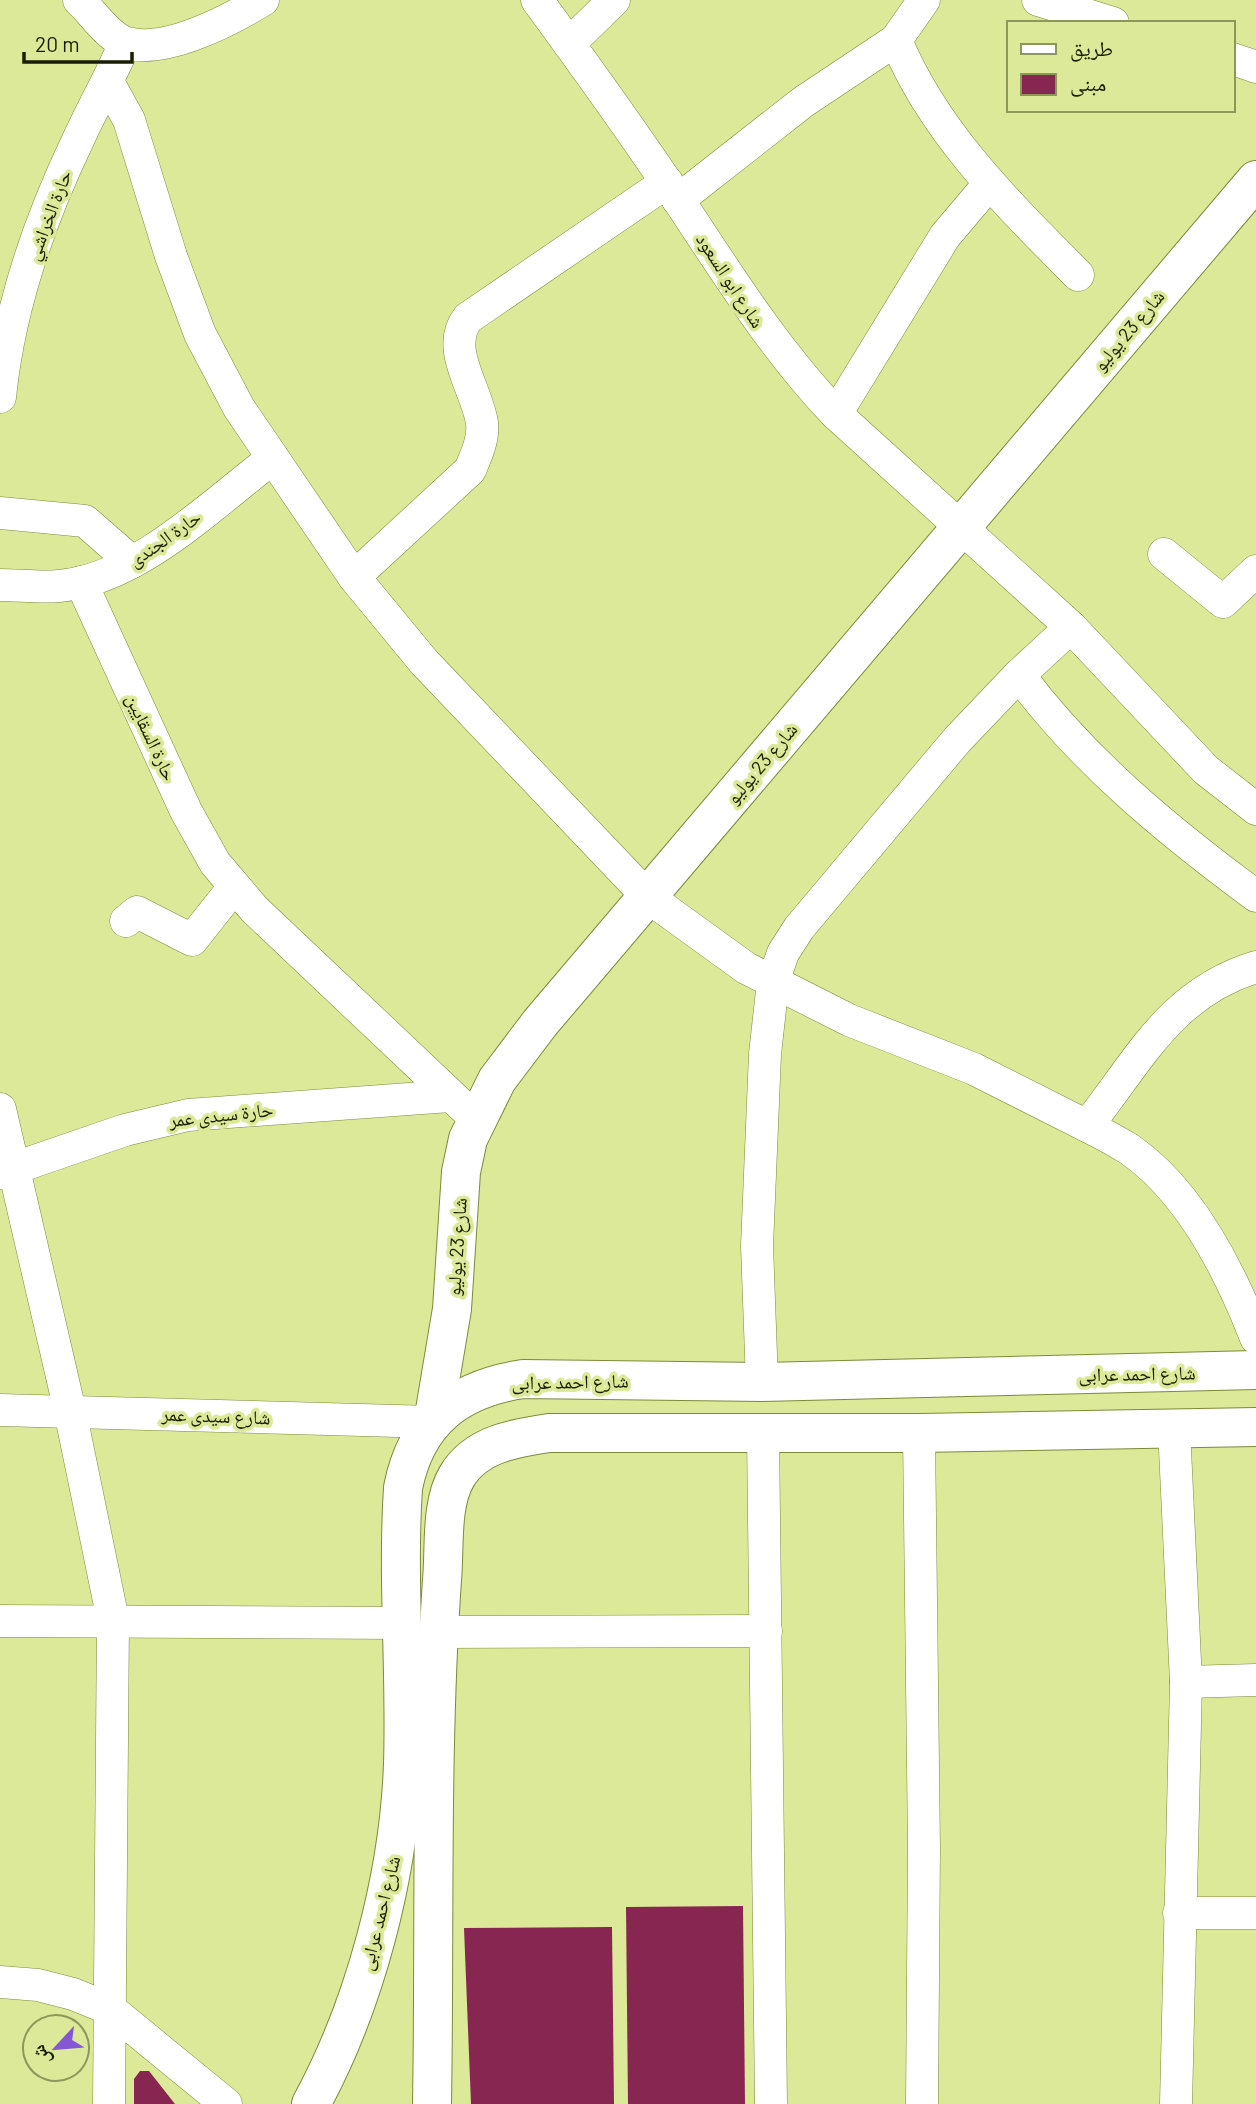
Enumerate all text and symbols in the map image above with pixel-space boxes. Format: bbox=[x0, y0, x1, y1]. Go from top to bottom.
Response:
scale bar bbox=[24, 21, 133, 65]
legend bbox=[1007, 21, 1235, 112]
text: 20 m bbox=[35, 31, 80, 56]
text: طريق bbox=[1070, 35, 1113, 62]
text: مبنى bbox=[1070, 70, 1106, 97]
street label: حارة الخراشي bbox=[20, 167, 80, 265]
street label: شارع ابو السعود bbox=[691, 228, 770, 332]
street label: شارع 23 يوليو bbox=[1087, 285, 1169, 376]
street label: حارة الجندى bbox=[123, 505, 205, 572]
street label: حارة السقايين bbox=[121, 690, 182, 785]
street label: شارع 23 يوليو bbox=[720, 718, 802, 809]
street label: حارة سيدى عمر bbox=[167, 1097, 274, 1132]
street label: شارع 23 يوليو bbox=[441, 1197, 472, 1297]
street label: شارع احمد عرابى bbox=[1078, 1360, 1196, 1387]
street label: شارع احمد عرابى bbox=[511, 1368, 629, 1395]
street label: شارع سيدى عمر bbox=[160, 1402, 271, 1429]
street label: شارع احمد عرابى bbox=[354, 1853, 405, 1973]
north arrow bbox=[21, 2013, 91, 2083]
text: ش bbox=[26, 2041, 56, 2070]

